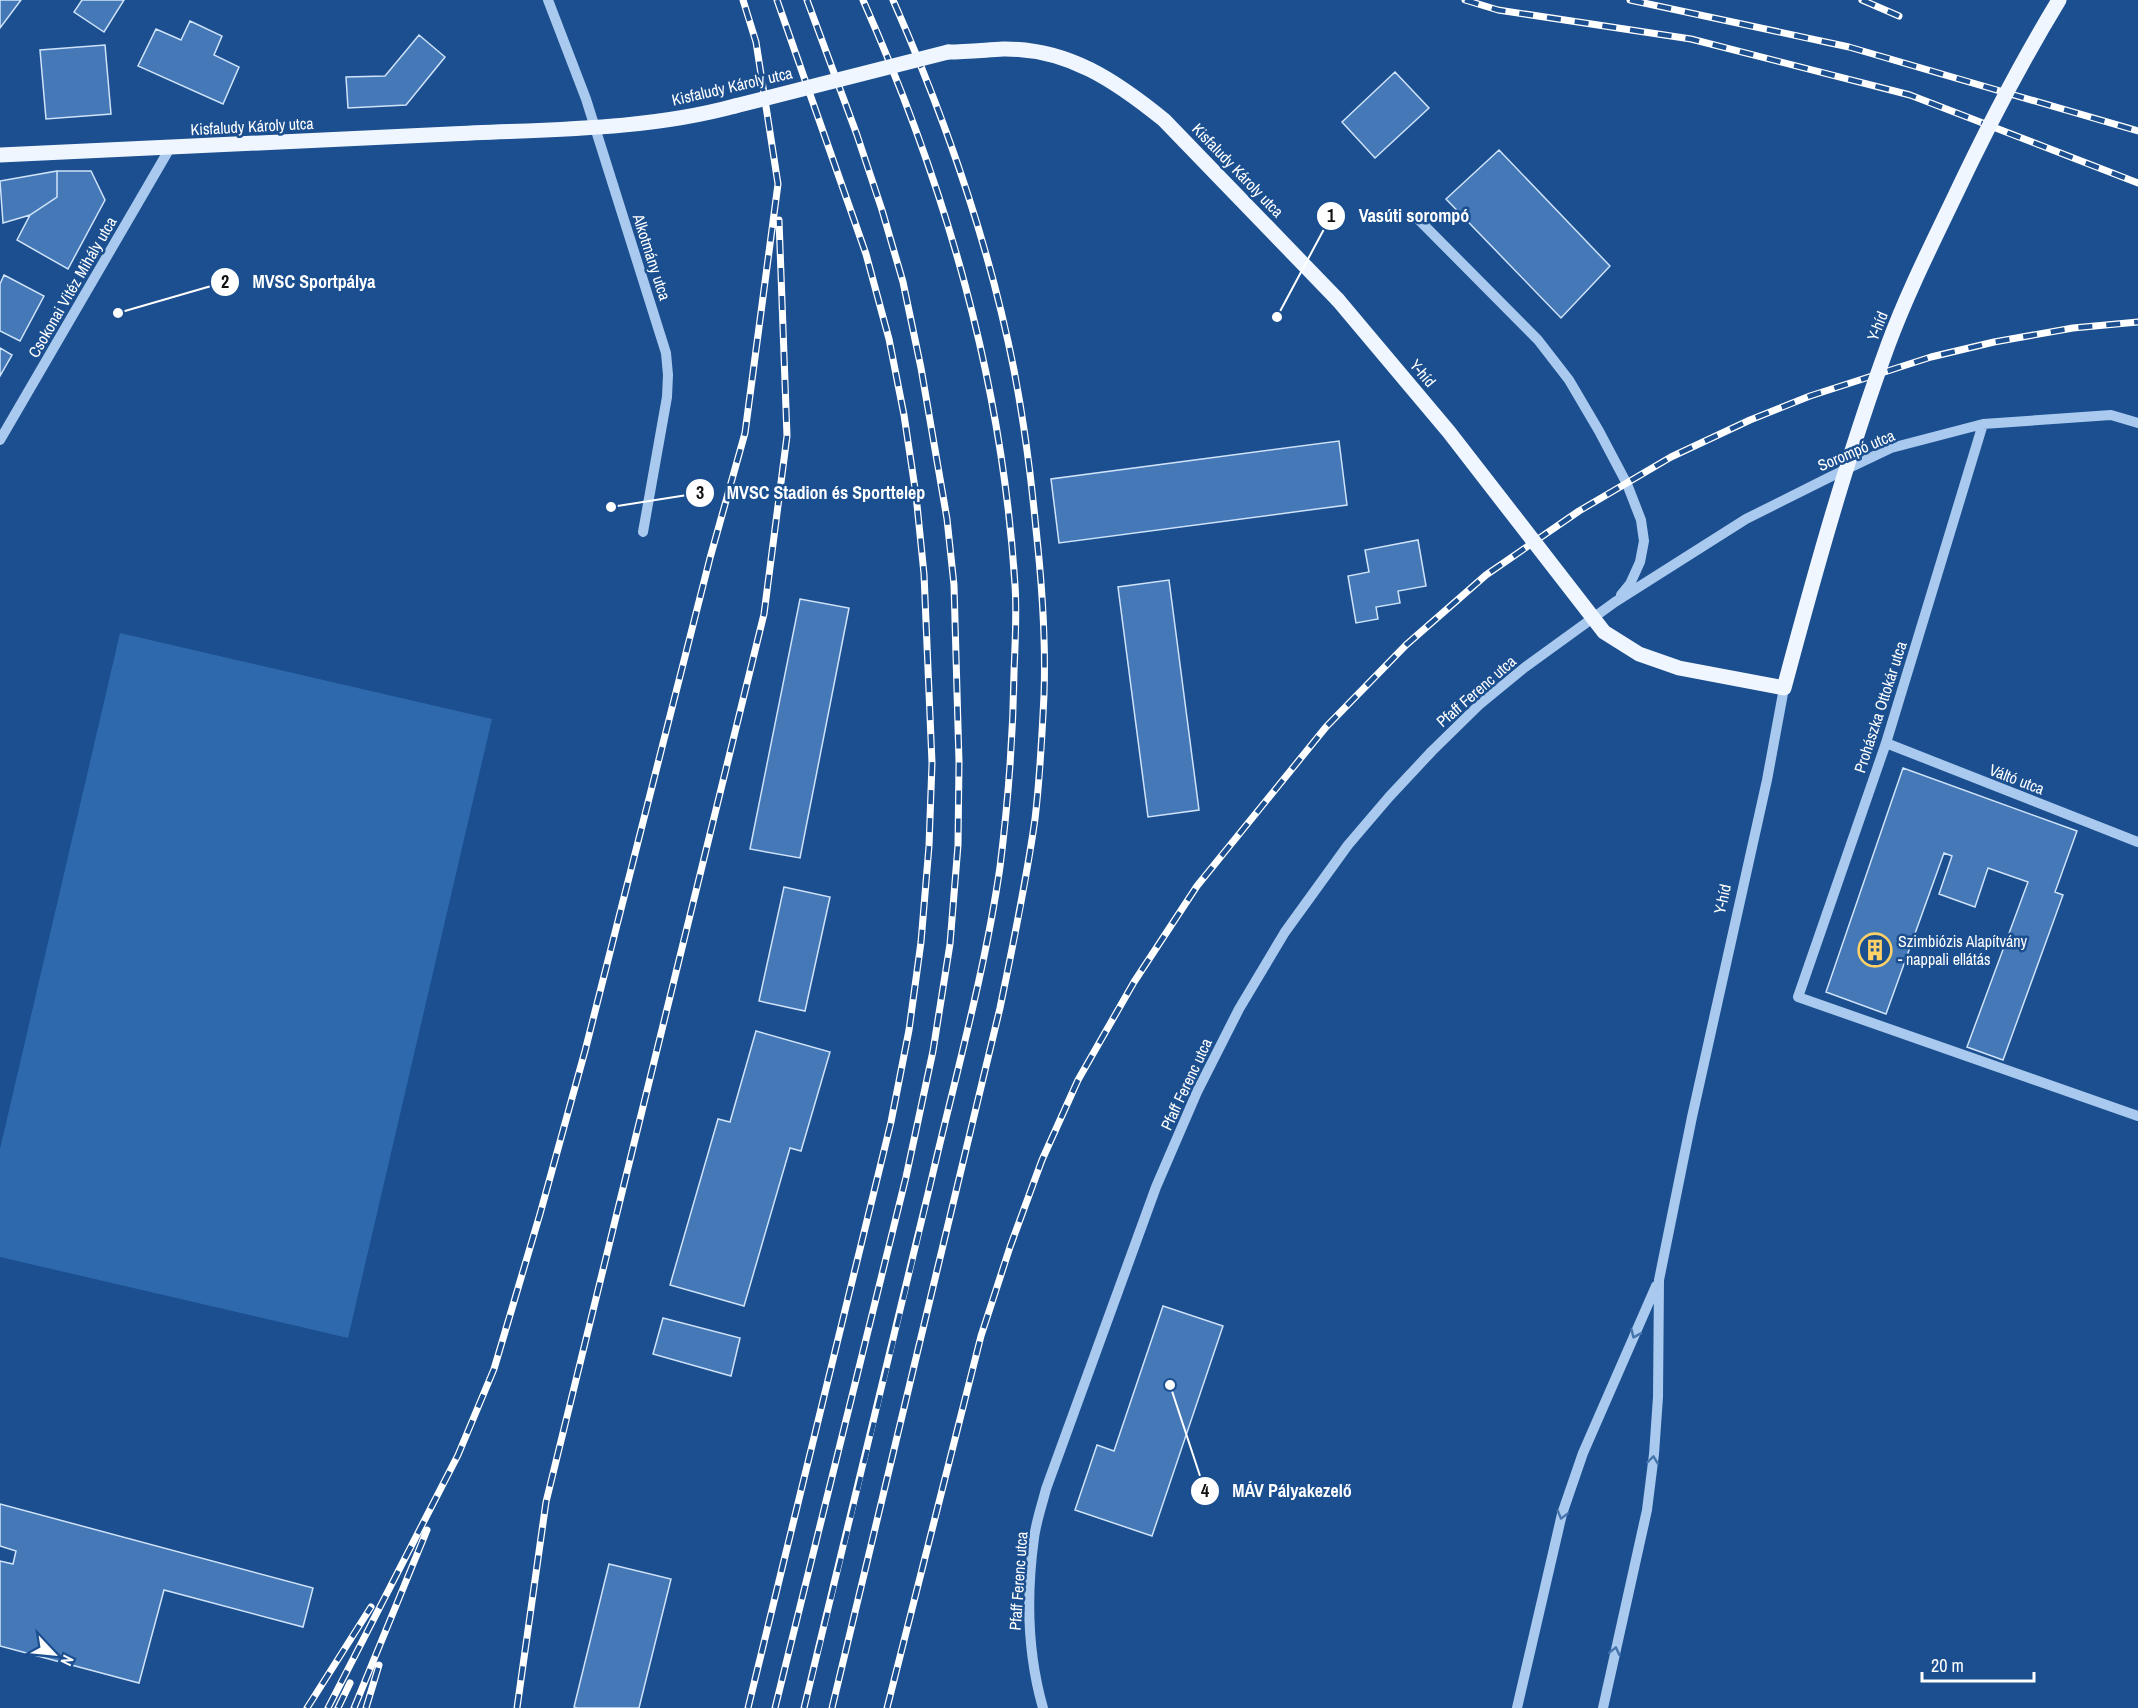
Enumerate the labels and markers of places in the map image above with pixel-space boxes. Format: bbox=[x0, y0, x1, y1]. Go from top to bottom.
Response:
callout: Vasúti sorompó bbox=[1316, 198, 1481, 234]
callout: MVSC Sportpálya bbox=[210, 264, 387, 300]
callout: MVSC Stadion és Sporttelep bbox=[685, 475, 937, 511]
place label: Szimbiózis Alapítvány - nappali ellátás bbox=[1898, 930, 2028, 970]
building icon: Szimbiózis Alapítvány - nappali ellátás bbox=[1857, 932, 1893, 968]
callout: MÁV Pályakezelő bbox=[1190, 1473, 1364, 1509]

